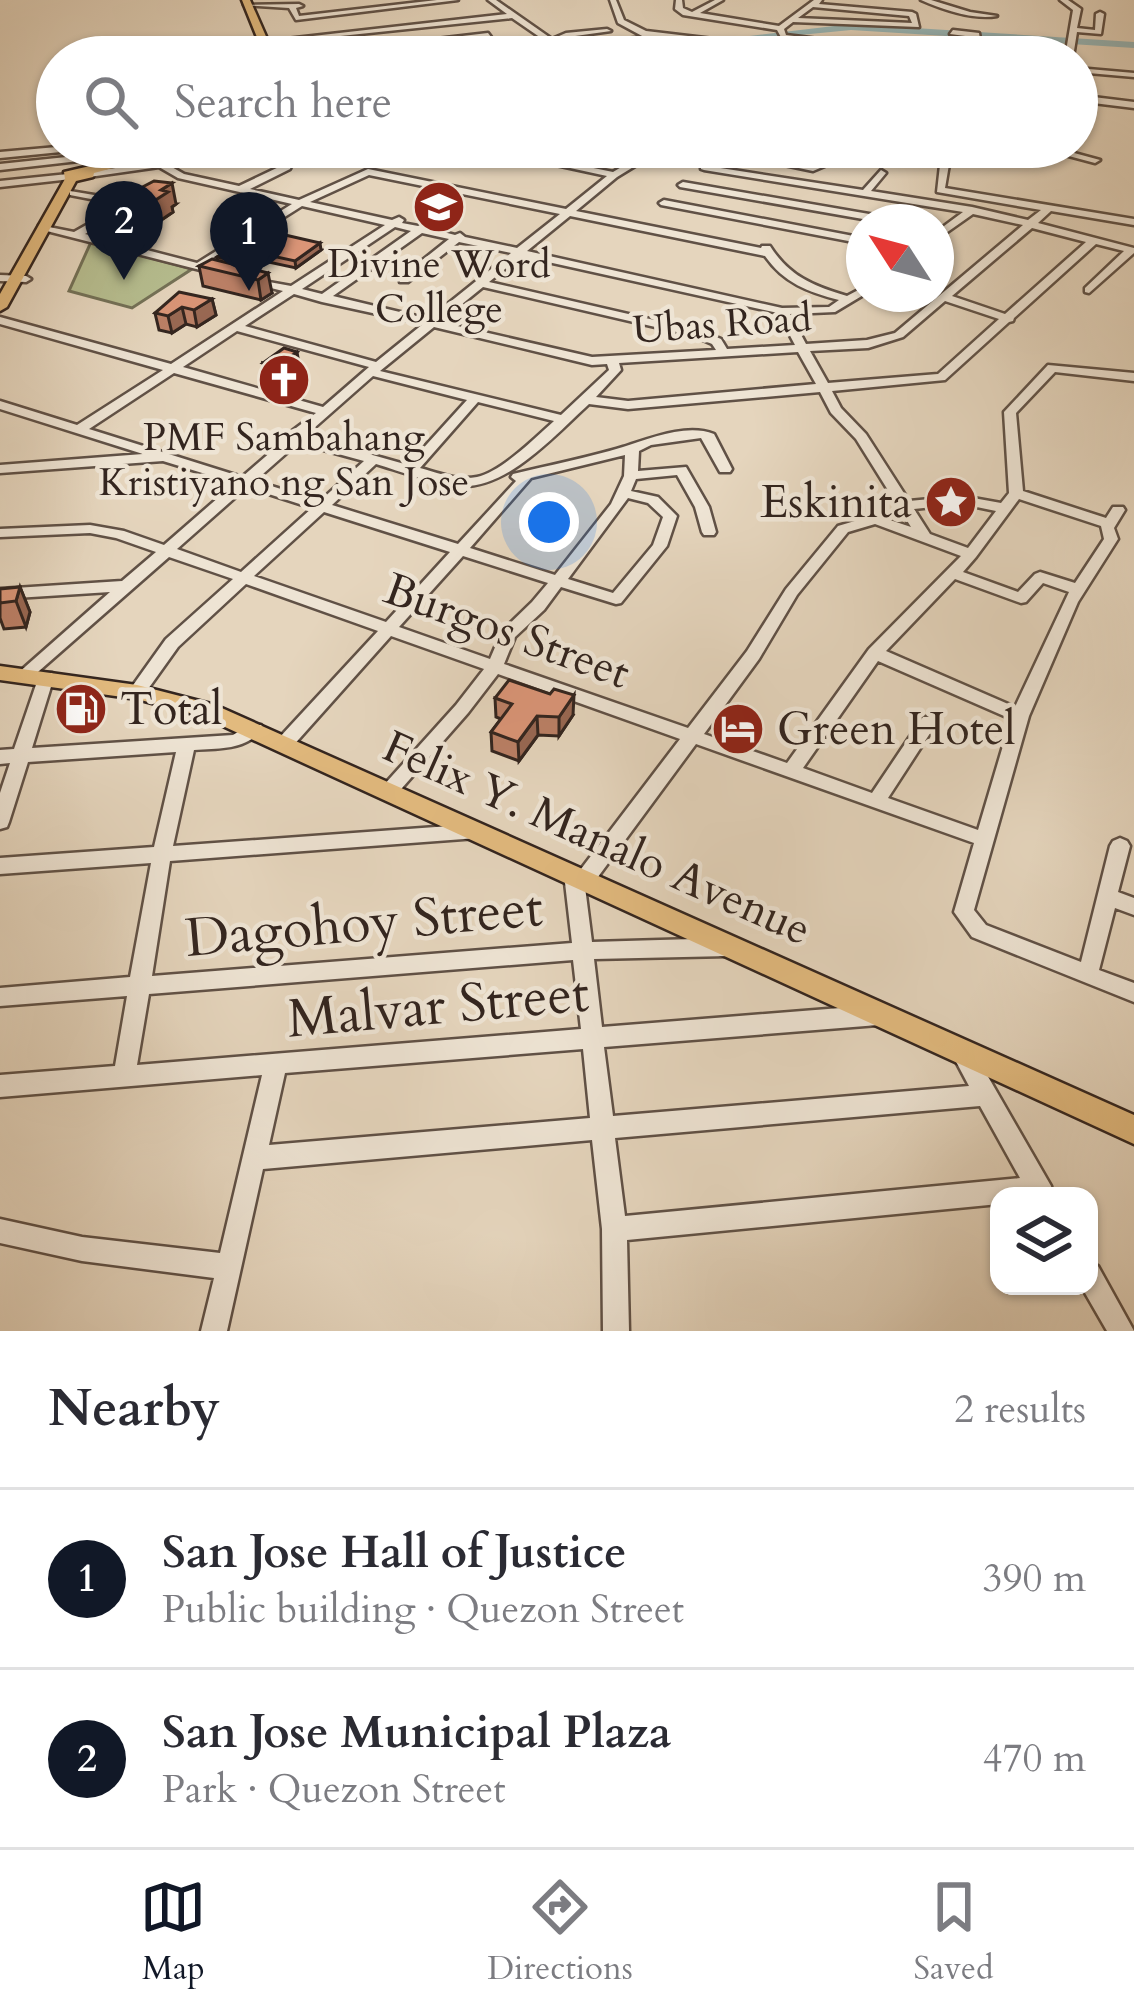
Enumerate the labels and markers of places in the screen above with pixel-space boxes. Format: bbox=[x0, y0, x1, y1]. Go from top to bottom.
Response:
school or university icon: Divine Word College bbox=[411, 179, 467, 235]
pin: 2 bbox=[85, 181, 163, 280]
pin: 1 bbox=[210, 192, 288, 291]
place label: Divine Word College bbox=[328, 238, 551, 336]
church icon: PMF Sambahang Kristiyano ng San Jose bbox=[256, 352, 312, 408]
place label: PMF Sambahang Kristiyano ng San Jose bbox=[99, 411, 469, 509]
place label: Eskinita bbox=[761, 472, 912, 533]
place icon: Eskinita bbox=[923, 474, 979, 530]
place label: Total bbox=[120, 679, 222, 740]
fuel station icon: Total bbox=[53, 681, 109, 737]
place label: Green Hotel bbox=[777, 699, 1016, 760]
hotel icon: Green Hotel bbox=[710, 701, 766, 757]

